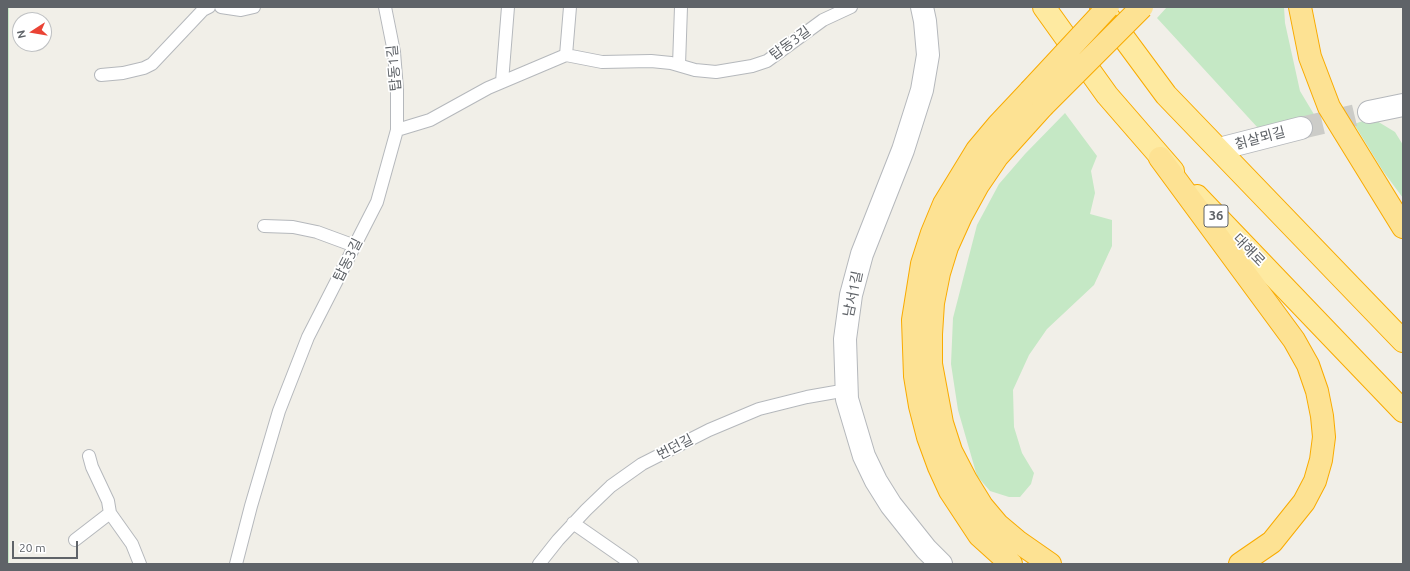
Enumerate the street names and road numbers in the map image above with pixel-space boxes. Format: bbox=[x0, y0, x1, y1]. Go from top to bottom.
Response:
street label: 탑동3길 bbox=[766, 23, 814, 63]
street label: 탑동1길 bbox=[384, 44, 404, 92]
street label: 칡살뫼길 bbox=[1233, 123, 1287, 153]
road number: 36 bbox=[1204, 205, 1228, 227]
street label: 대해로 bbox=[1230, 230, 1268, 270]
street label: 탑동3길 bbox=[330, 235, 366, 285]
street label: 남서1길 bbox=[840, 269, 866, 319]
street label: 번던길 bbox=[654, 431, 696, 463]

